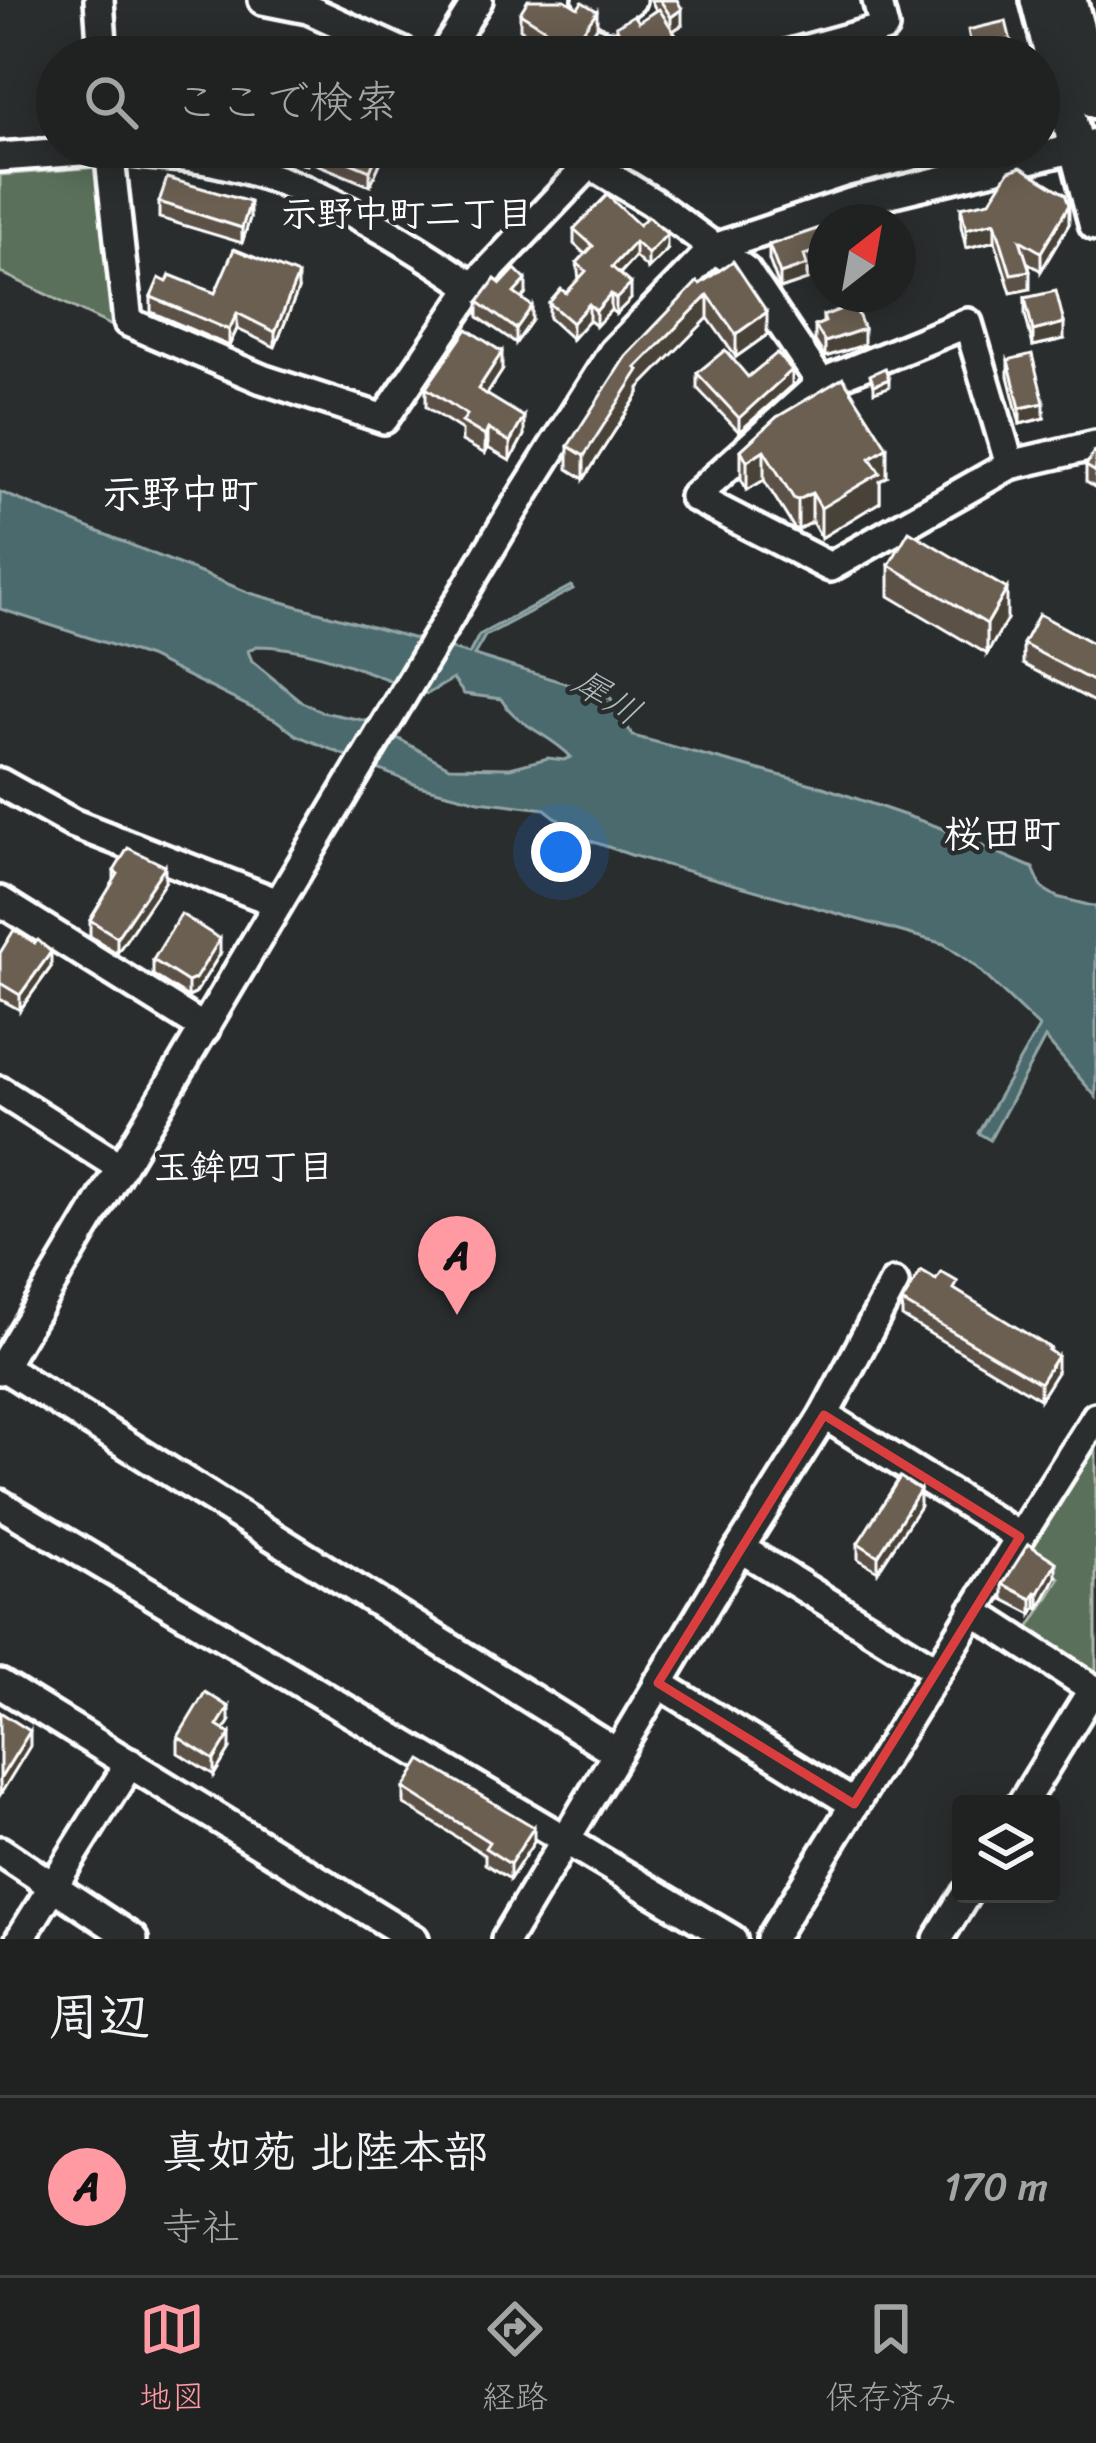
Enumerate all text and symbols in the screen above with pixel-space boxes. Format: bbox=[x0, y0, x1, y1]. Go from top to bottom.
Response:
search box bbox=[36, 36, 1060, 168]
text: ここで検索 bbox=[174, 62, 399, 142]
icon: search bbox=[78, 69, 144, 135]
district label: 示野中町二丁目 bbox=[281, 182, 533, 246]
north arrow bbox=[808, 204, 916, 312]
district label: 示野中町 bbox=[102, 459, 258, 528]
water label: 犀川 bbox=[560, 651, 655, 743]
district label: 桜田町 bbox=[943, 799, 1061, 868]
your location bbox=[531, 822, 591, 882]
district label: 玉鉾四丁目 bbox=[154, 1135, 334, 1199]
pin: A bbox=[418, 1216, 496, 1315]
map controls bbox=[952, 1795, 1060, 1903]
button: layers bbox=[952, 1795, 1060, 1903]
text: 周辺 bbox=[48, 1972, 150, 2062]
text: 真如苑 北陸本部 bbox=[162, 2112, 489, 2192]
text: A bbox=[74, 2152, 100, 2221]
text: 170 m bbox=[944, 2152, 1048, 2221]
text: 寺社 bbox=[162, 2192, 240, 2261]
tab: 地図 bbox=[139, 2296, 205, 2426]
tab: 経路 bbox=[482, 2296, 548, 2426]
tab: 保存済み bbox=[825, 2296, 957, 2426]

